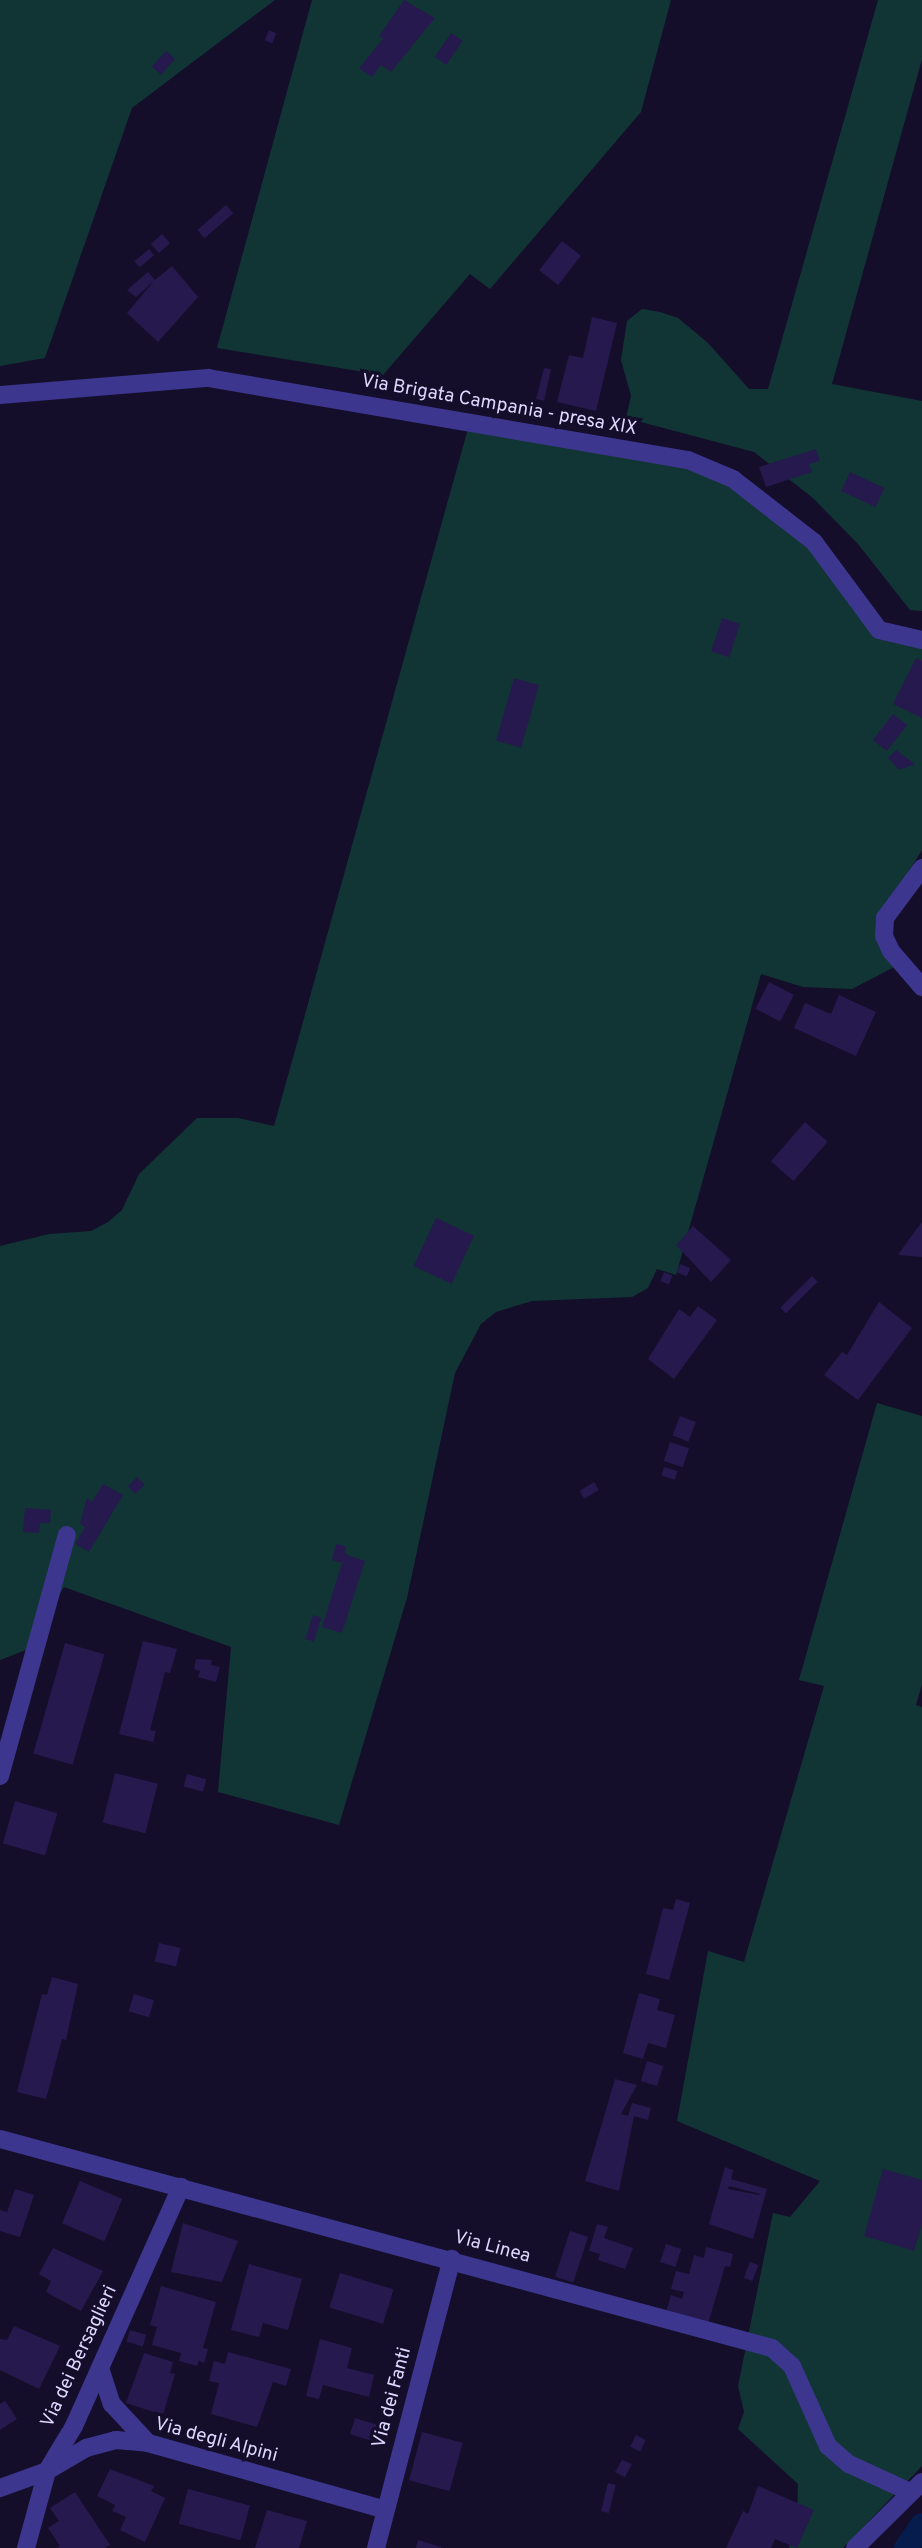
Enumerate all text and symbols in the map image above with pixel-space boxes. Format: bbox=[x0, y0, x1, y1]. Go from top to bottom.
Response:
street label: Via Brigata Campania - presa XIX bbox=[360, 371, 638, 441]
street label: Via Linea bbox=[451, 2227, 533, 2269]
street label: Via dei Bersaglieri bbox=[37, 2282, 123, 2432]
street label: Via dei Fanti bbox=[369, 2345, 417, 2451]
street label: Via degli Alpini bbox=[152, 2414, 280, 2468]

